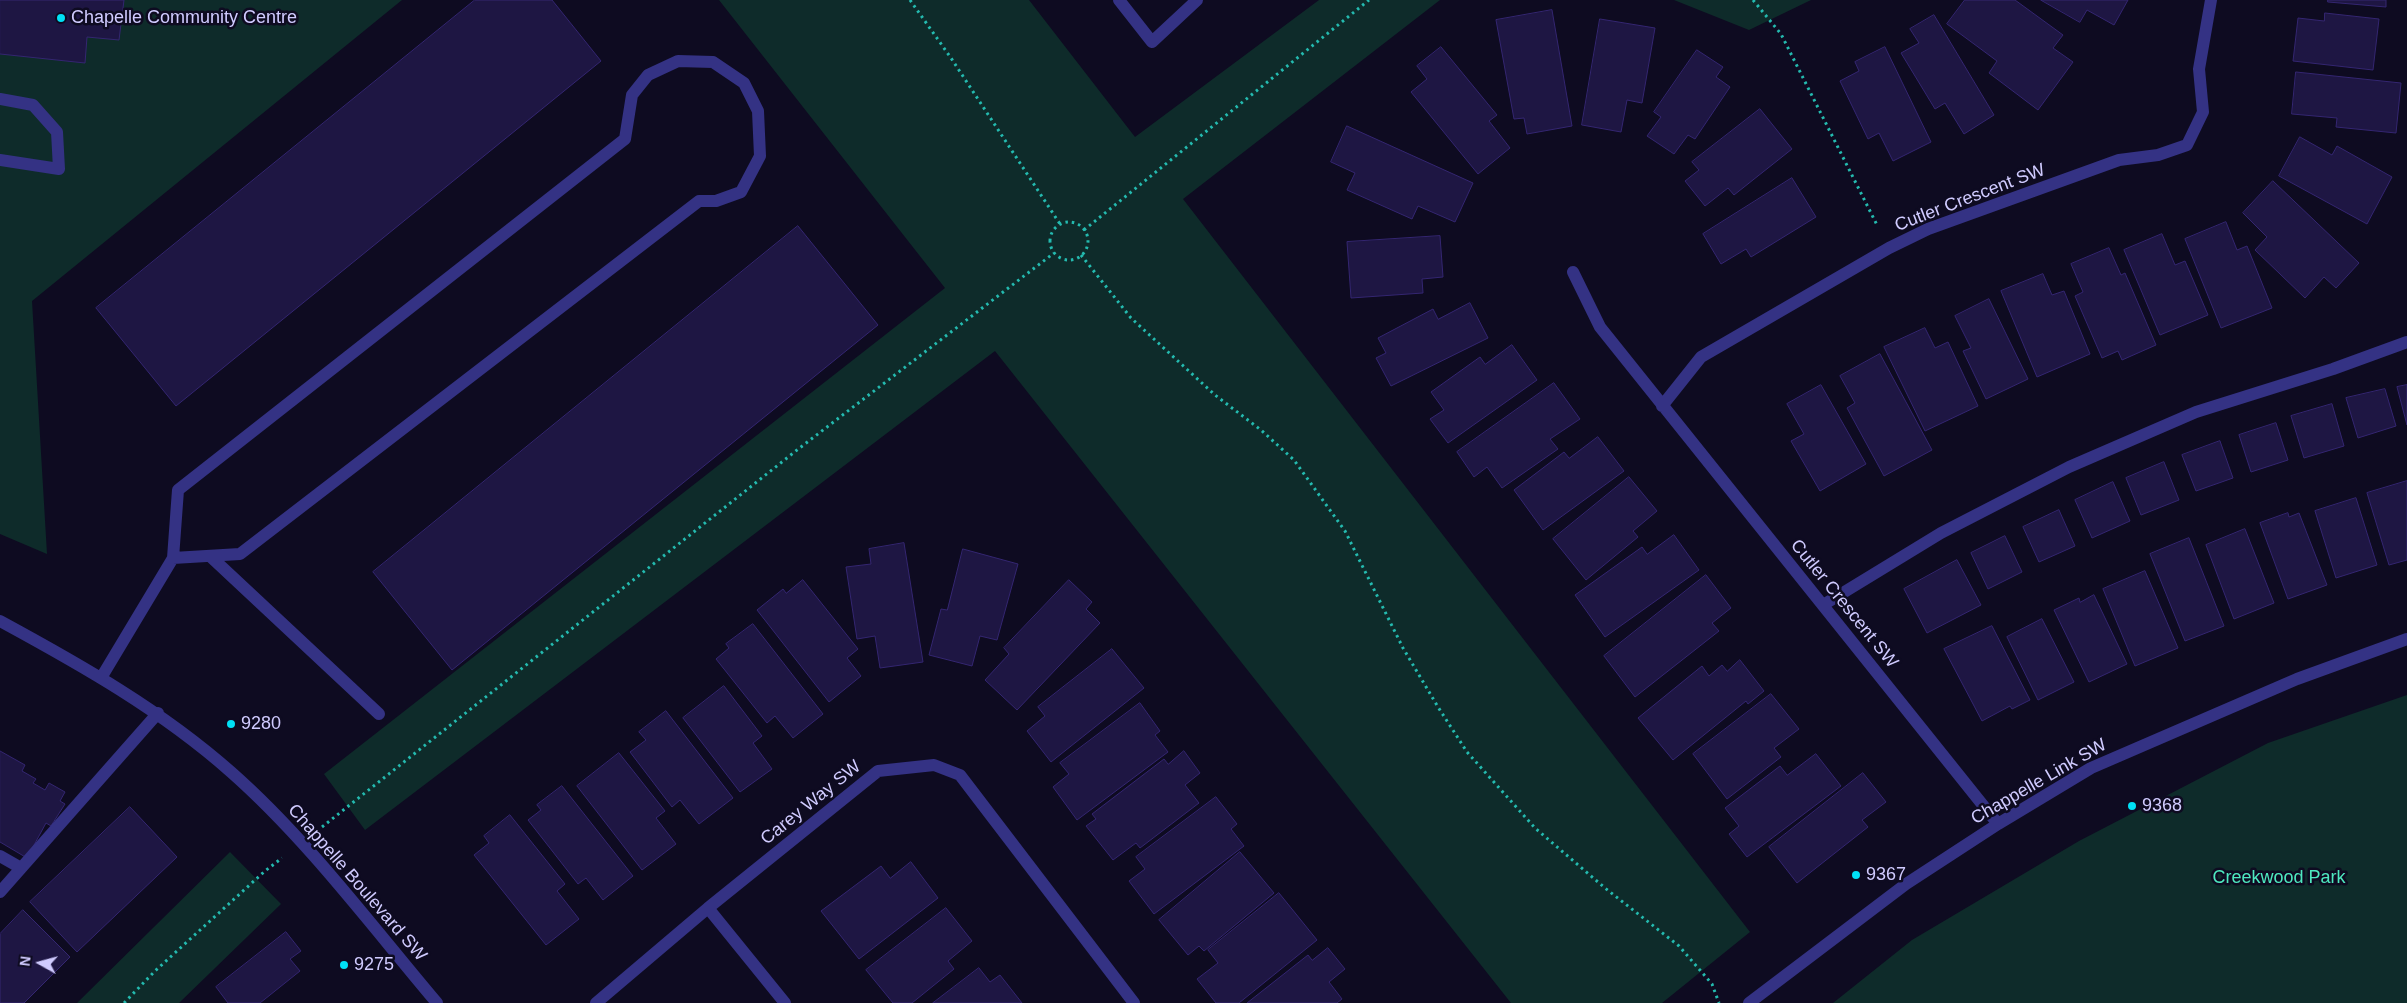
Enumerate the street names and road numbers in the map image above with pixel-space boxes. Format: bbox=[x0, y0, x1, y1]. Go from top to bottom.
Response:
street label: Cutler Crescent SW bbox=[1892, 159, 2048, 237]
street label: Cutler Crescent SW bbox=[1786, 535, 1902, 673]
street label: Chappelle Link SW bbox=[1967, 734, 2111, 830]
street label: Carey Way SW bbox=[757, 756, 865, 850]
street label: Chappelle Boulevard SW bbox=[283, 800, 431, 966]

